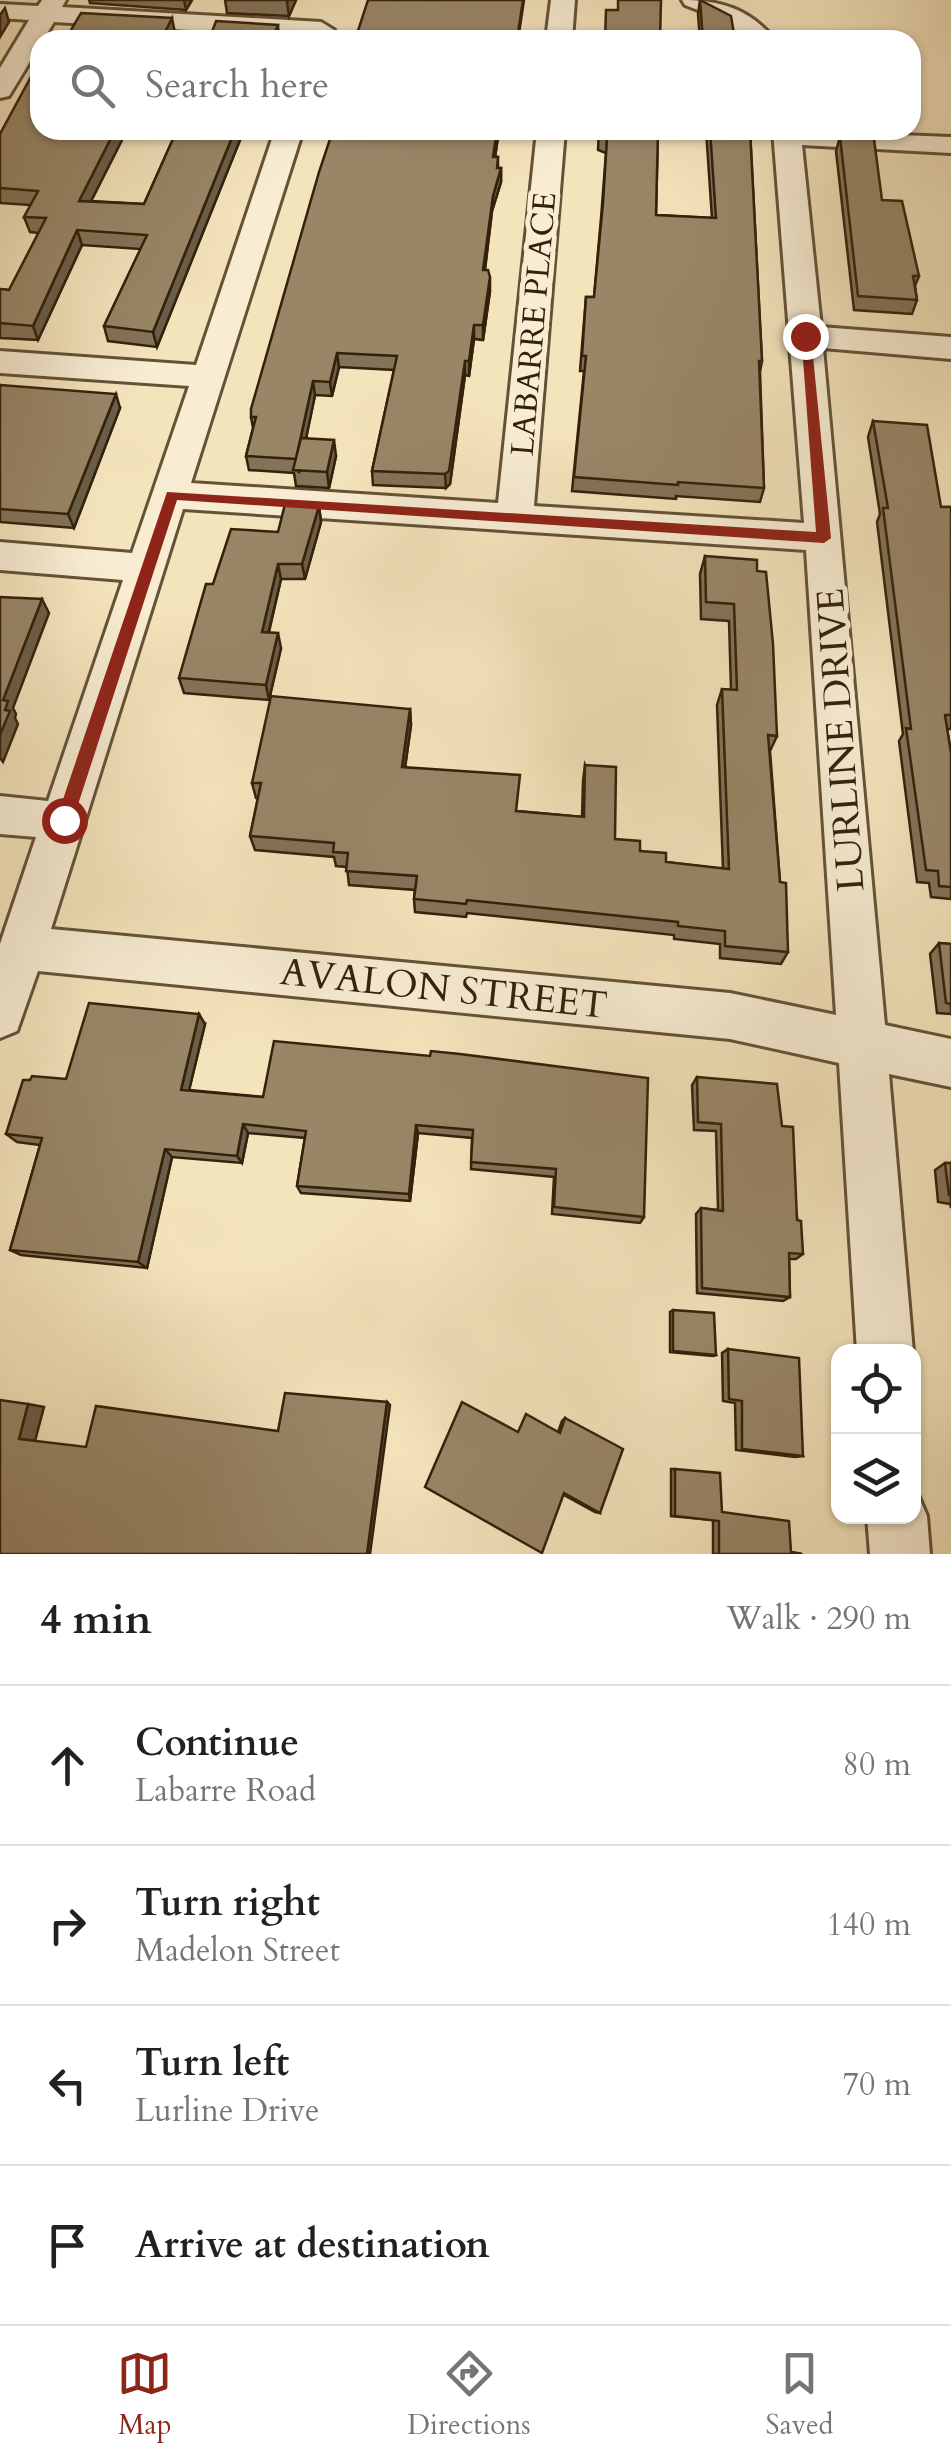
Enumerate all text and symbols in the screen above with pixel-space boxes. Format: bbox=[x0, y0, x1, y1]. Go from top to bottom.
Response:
search box bbox=[30, 30, 921, 140]
icon: search bbox=[65, 58, 120, 113]
text: Search here bbox=[145, 59, 329, 111]
street label: LABARRE PLACE bbox=[501, 190, 567, 458]
route end bbox=[783, 314, 829, 360]
street label: LURLINE DRIVE bbox=[804, 587, 878, 893]
route start bbox=[42, 798, 88, 844]
street label: AVALON STREET bbox=[278, 946, 610, 1032]
map controls bbox=[831, 1344, 921, 1524]
button: locate bbox=[831, 1344, 921, 1434]
button: layers bbox=[831, 1434, 921, 1524]
text: 4 min bbox=[40, 1591, 152, 1648]
text: Walk · 290 m bbox=[726, 1597, 911, 1641]
text: Continue bbox=[135, 1717, 299, 1769]
icon: ahead bbox=[40, 1738, 95, 1793]
text: 80 m bbox=[843, 1743, 911, 1787]
text: Labarre Road bbox=[135, 1769, 316, 1813]
text: Turn right bbox=[135, 1877, 320, 1929]
icon: right bbox=[40, 1898, 95, 1953]
text: 140 m bbox=[826, 1903, 911, 1947]
text: Madelon Street bbox=[135, 1929, 340, 1973]
text: Turn left bbox=[135, 2037, 289, 2089]
icon: left bbox=[40, 2058, 95, 2113]
text: 70 m bbox=[843, 2063, 911, 2107]
text: Lurline Drive bbox=[135, 2089, 319, 2133]
icon: arrive bbox=[40, 2218, 95, 2273]
text: Arrive at destination bbox=[135, 2219, 490, 2271]
tab: Map bbox=[117, 2346, 172, 2444]
tab: Directions bbox=[407, 2346, 531, 2444]
tab: Saved bbox=[766, 2346, 834, 2444]

